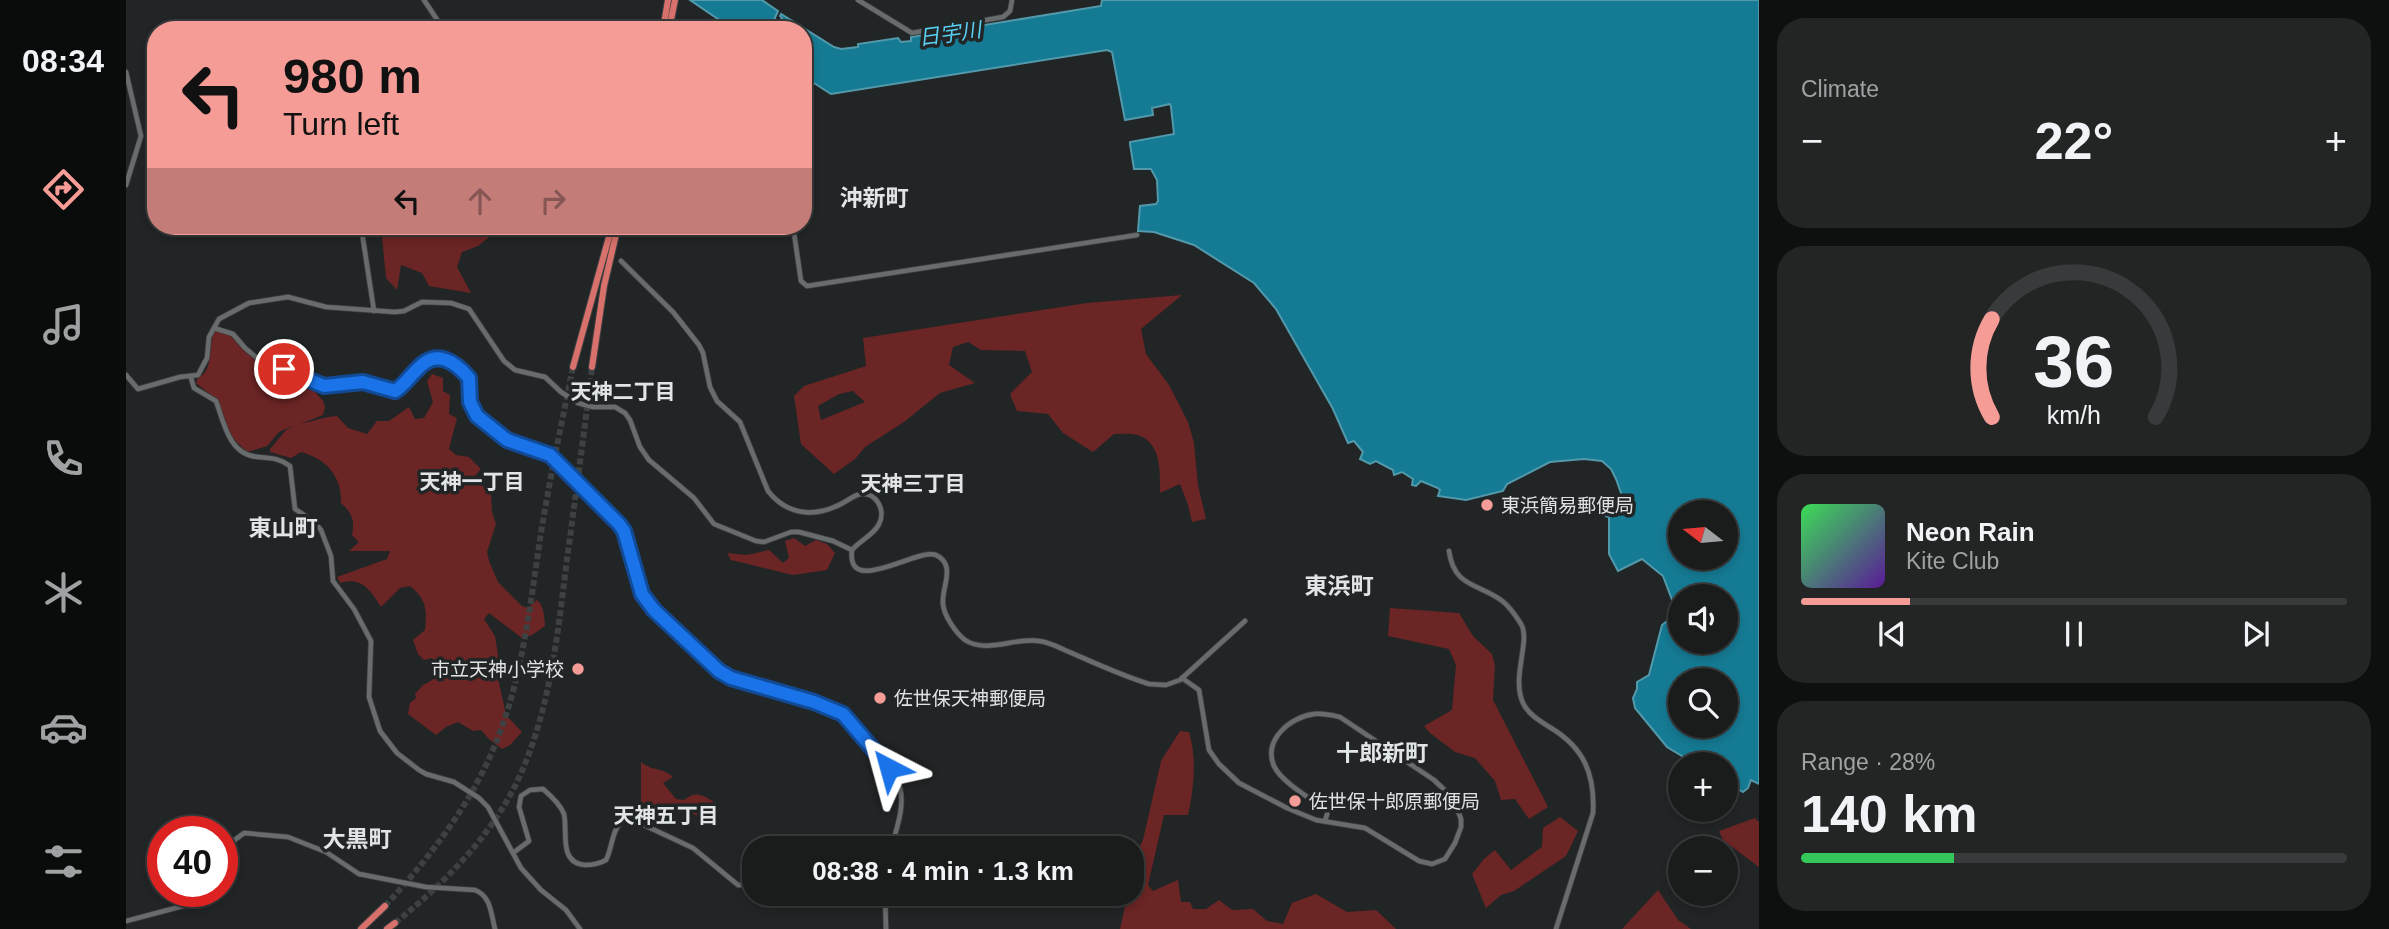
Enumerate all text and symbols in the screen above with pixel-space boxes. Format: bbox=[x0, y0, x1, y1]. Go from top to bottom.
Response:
water label: 日宇川 bbox=[917, 17, 985, 49]
text: 08:34 bbox=[22, 43, 104, 79]
icon: left bbox=[168, 49, 259, 140]
text: 980 m bbox=[283, 49, 422, 103]
text: Climate bbox=[1801, 76, 1879, 102]
text: Turn left bbox=[283, 106, 399, 142]
text: 22° bbox=[2035, 112, 2113, 170]
text: − bbox=[1801, 120, 1823, 162]
text: + bbox=[2325, 120, 2347, 162]
icon: directions bbox=[39, 165, 88, 214]
icon: left bbox=[388, 182, 426, 220]
icon: ahead bbox=[461, 182, 499, 220]
icon: right bbox=[534, 182, 572, 220]
district label: 沖新町 bbox=[840, 185, 909, 211]
icon: music bbox=[39, 300, 88, 349]
text: 36 bbox=[2034, 321, 2114, 402]
pin bbox=[254, 339, 314, 399]
icon: arrive bbox=[265, 350, 303, 388]
district label: 天神二丁目 bbox=[571, 380, 676, 403]
text: km/h bbox=[2047, 400, 2101, 428]
icon: phone bbox=[39, 434, 88, 483]
district label: 天神一丁目 bbox=[420, 470, 525, 493]
district label: 天神三丁目 bbox=[861, 472, 966, 495]
place label: 東浜簡易郵便局 bbox=[1501, 495, 1634, 516]
marker: 東浜簡易郵便局 bbox=[1479, 497, 1495, 513]
north arrow bbox=[1668, 500, 1738, 570]
map controls bbox=[1668, 500, 1738, 906]
district label: 東山町 bbox=[249, 515, 318, 541]
text: Neon Rain bbox=[1906, 517, 2035, 547]
text: Kite Club bbox=[1906, 548, 1999, 574]
icon: climate bbox=[39, 568, 88, 617]
district label: 東浜町 bbox=[1305, 573, 1374, 599]
button: sound bbox=[1668, 584, 1738, 654]
icon: previous bbox=[1873, 615, 1911, 653]
icon: pause bbox=[2055, 615, 2093, 653]
icon: next bbox=[2237, 615, 2275, 653]
place label: 市立天神小学校 bbox=[431, 659, 564, 680]
marker: 市立天神小学校 bbox=[570, 661, 586, 677]
button: search bbox=[1668, 668, 1738, 738]
place label: 佐世保天神郵便局 bbox=[894, 688, 1046, 709]
marker: 佐世保天神郵便局 bbox=[872, 690, 888, 706]
icon: car bbox=[39, 703, 88, 752]
position arrow bbox=[852, 731, 926, 805]
district label: 十郎新町 bbox=[1336, 740, 1428, 766]
text: Range · 28% bbox=[1801, 749, 1935, 775]
button: + bbox=[1668, 752, 1738, 822]
text: 140 km bbox=[1801, 785, 1977, 843]
place label: 佐世保十郎原郵便局 bbox=[1309, 791, 1480, 812]
marker: 佐世保十郎原郵便局 bbox=[1287, 793, 1303, 809]
district label: 天神五丁目 bbox=[614, 804, 719, 827]
speed limit sign: 40 bbox=[147, 816, 238, 907]
district label: 大黒町 bbox=[323, 826, 392, 852]
button: − bbox=[1668, 836, 1738, 906]
icon: filters bbox=[39, 837, 88, 886]
text: 08:38 · 4 min · 1.3 km bbox=[812, 856, 1074, 886]

